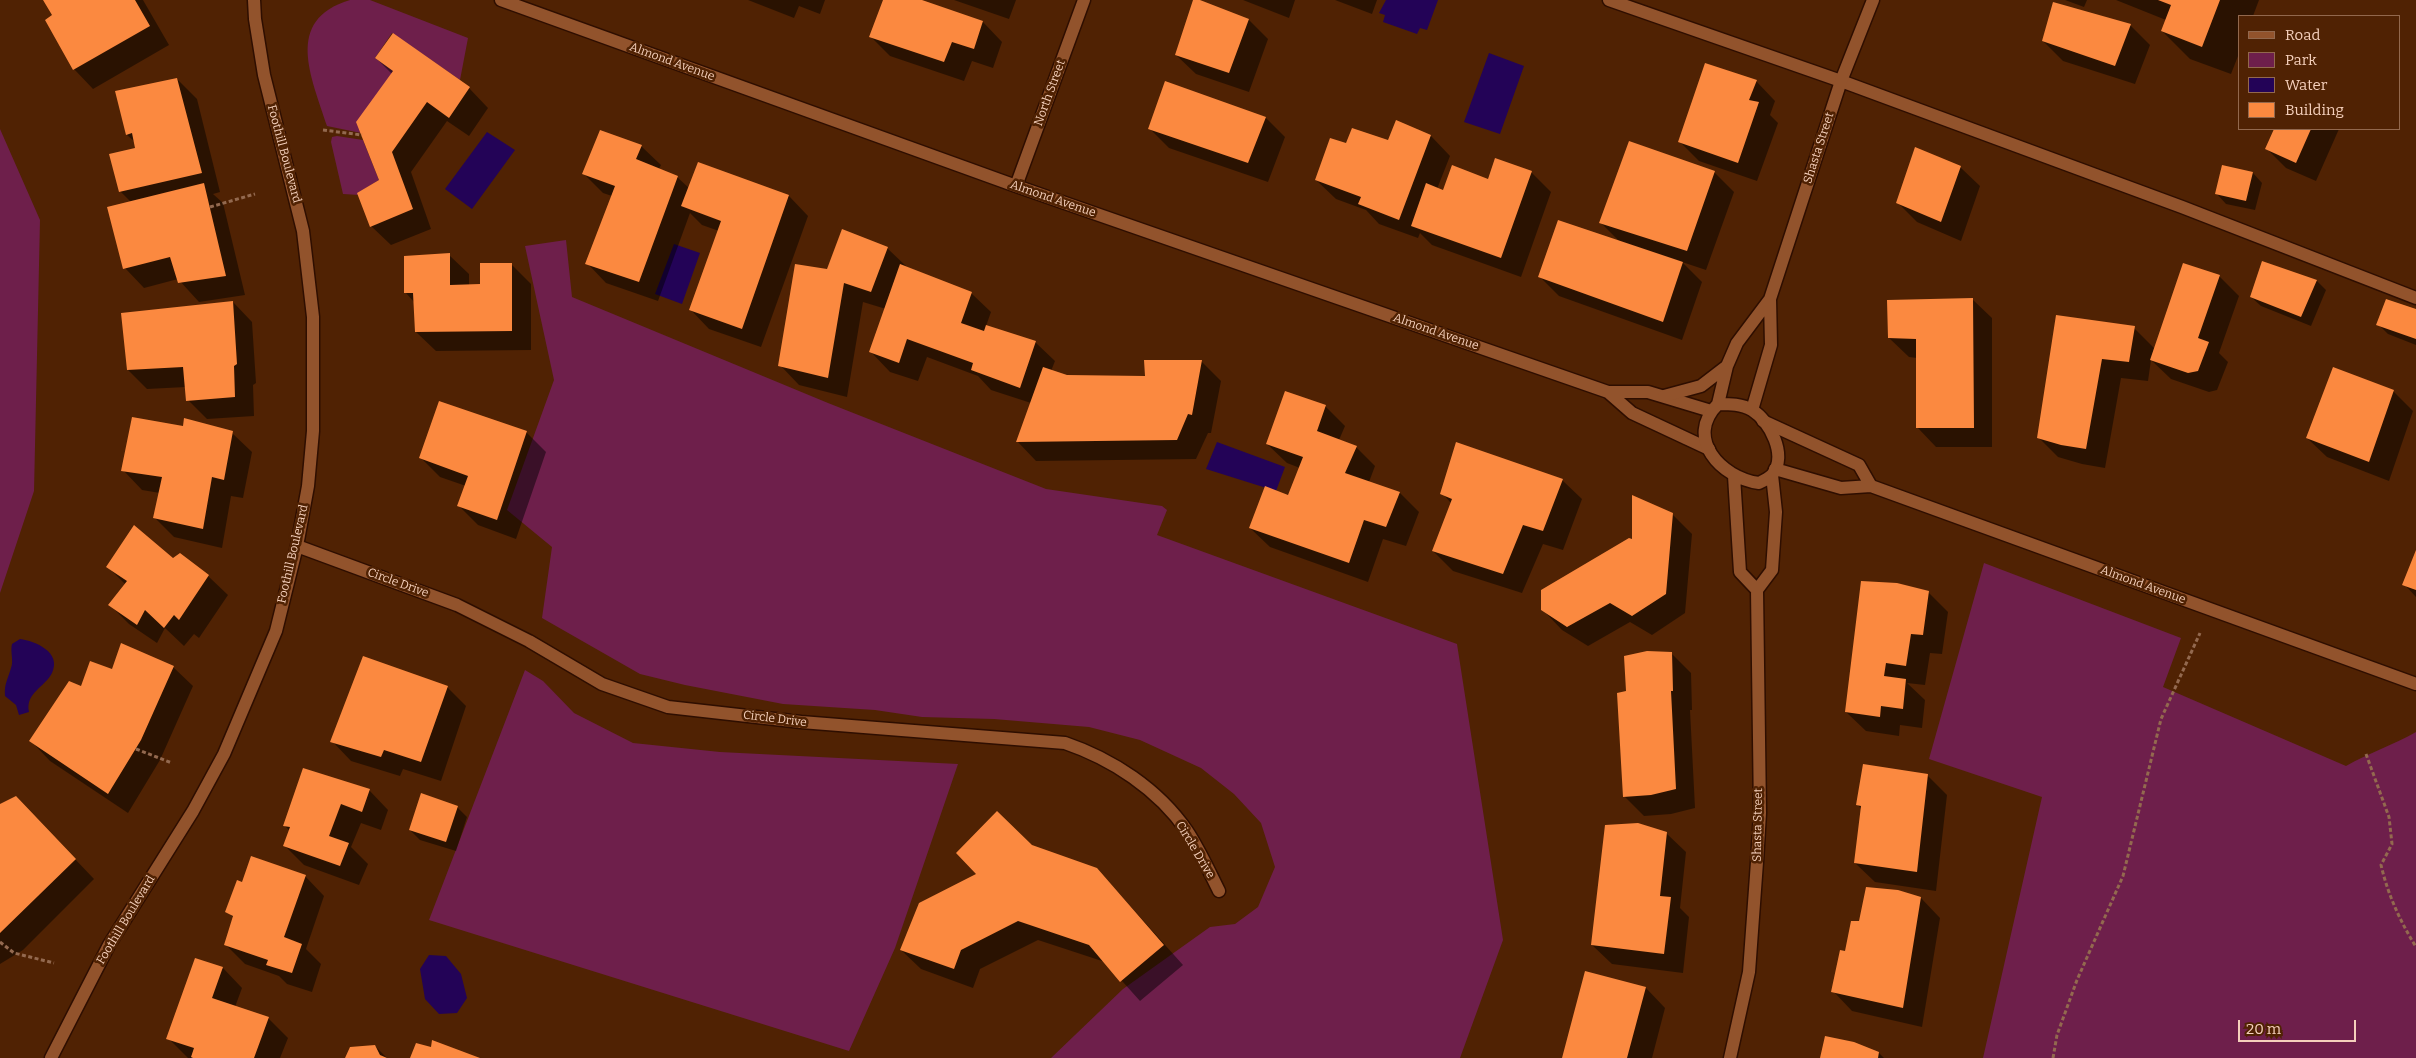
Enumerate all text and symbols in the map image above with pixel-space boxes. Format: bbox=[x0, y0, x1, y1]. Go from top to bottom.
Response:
legend bbox=[2238, 15, 2401, 130]
text: Road bbox=[2285, 26, 2320, 44]
street label: Almond Avenue bbox=[628, 40, 716, 84]
text: Park bbox=[2285, 51, 2317, 69]
street label: North Street bbox=[1031, 58, 1069, 128]
text: Water bbox=[2285, 76, 2327, 94]
text: Building bbox=[2285, 101, 2344, 119]
street label: Foothill Boulevard bbox=[264, 103, 304, 205]
street label: Shasta Street bbox=[1801, 111, 1837, 185]
street label: Almond Avenue bbox=[1008, 178, 1098, 220]
street label: Almond Avenue bbox=[1391, 311, 1481, 353]
street label: Foothill Boulevard bbox=[275, 503, 311, 605]
street label: Almond Avenue bbox=[2099, 563, 2187, 607]
street label: Circle Drive bbox=[366, 565, 430, 601]
street label: Circle Drive bbox=[742, 708, 808, 730]
street label: Shasta Street bbox=[1750, 788, 1766, 862]
street label: Circle Drive bbox=[1172, 819, 1218, 881]
street label: Foothill Boulevard bbox=[94, 873, 158, 967]
scale bar bbox=[2241, 1010, 2358, 1042]
text: 20 m bbox=[2246, 1020, 2281, 1038]

